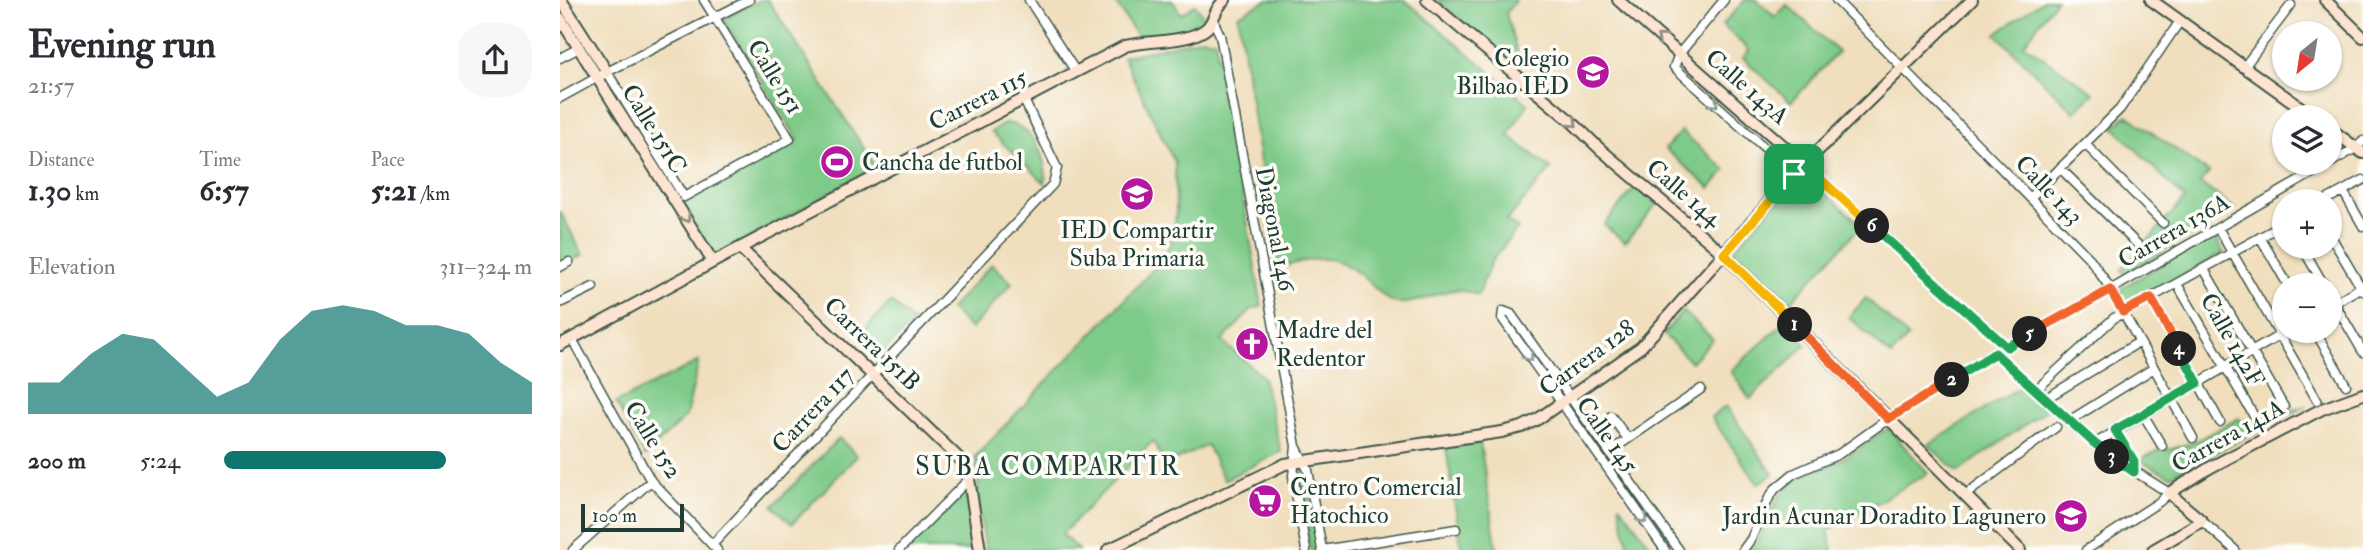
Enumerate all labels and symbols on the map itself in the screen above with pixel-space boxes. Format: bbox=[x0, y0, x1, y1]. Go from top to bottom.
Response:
north arrow bbox=[2272, 21, 2342, 91]
street label: Calle 151 bbox=[740, 34, 810, 120]
one-way arrow bbox=[1656, 34, 1669, 46]
street label: Calle 143A bbox=[1699, 42, 1795, 132]
place label: Colegio Bilbao IED bbox=[1456, 43, 1569, 102]
school or university icon: Colegio Bilbao IED bbox=[1574, 53, 1612, 91]
street label: Carrera 115 bbox=[923, 62, 1033, 138]
street label: Calle 151C bbox=[614, 78, 694, 180]
one-way arrow bbox=[1706, 95, 1719, 108]
one-way arrow bbox=[1565, 115, 1578, 127]
sports icon: Cancha de futbol bbox=[818, 143, 856, 181]
pin bbox=[1764, 144, 1824, 204]
place label: Cancha de futbol bbox=[862, 147, 1023, 178]
street label: Calle 143 bbox=[2008, 149, 2090, 231]
street label: Calle 144 bbox=[1640, 152, 1729, 234]
street label: Diagonal 146 bbox=[1248, 164, 1303, 296]
school or university icon: IED Compartir Suba Primaria bbox=[1118, 175, 1156, 213]
street label: Carrera 136A bbox=[2112, 187, 2236, 275]
pin: 6 bbox=[1854, 208, 1890, 244]
one-way arrow bbox=[677, 211, 690, 224]
place label: IED Compartir Suba Primaria bbox=[1060, 215, 1214, 274]
street label: Calle 142F bbox=[2193, 287, 2271, 393]
street label: Carrera 151B bbox=[817, 290, 927, 398]
pin: 1 bbox=[1778, 308, 1812, 342]
street label: Carrera 128 bbox=[1533, 313, 1641, 403]
place label: Madre del Redentor bbox=[1276, 315, 1373, 374]
pin: 5 bbox=[2012, 316, 2048, 352]
church icon: Madre del Redentor bbox=[1233, 325, 1271, 363]
pin: 4 bbox=[2162, 332, 2196, 366]
one-way arrow bbox=[1521, 349, 1533, 362]
street label: Carrera 117 bbox=[765, 360, 861, 460]
pin: 2 bbox=[1934, 362, 1970, 398]
street label: Calle 145 bbox=[1569, 391, 1645, 480]
street label: Carrera 141A bbox=[2166, 392, 2290, 480]
street label: Calle 152 bbox=[617, 395, 689, 485]
pin: 3 bbox=[2094, 440, 2130, 475]
district label: SUBA COMPARTIR bbox=[915, 451, 1181, 483]
place label: Centro Comercial Hatochico bbox=[1290, 472, 1462, 531]
supermarket icon: Centro Comercial Hatochico bbox=[1246, 482, 1284, 520]
school or university icon: Jardin Acunar Doradito Lagunero bbox=[2052, 497, 2090, 535]
scale bar bbox=[581, 501, 684, 533]
place label: Jardin Acunar Doradito Lagunero bbox=[1721, 501, 2046, 532]
one-way arrow bbox=[1635, 511, 1647, 524]

